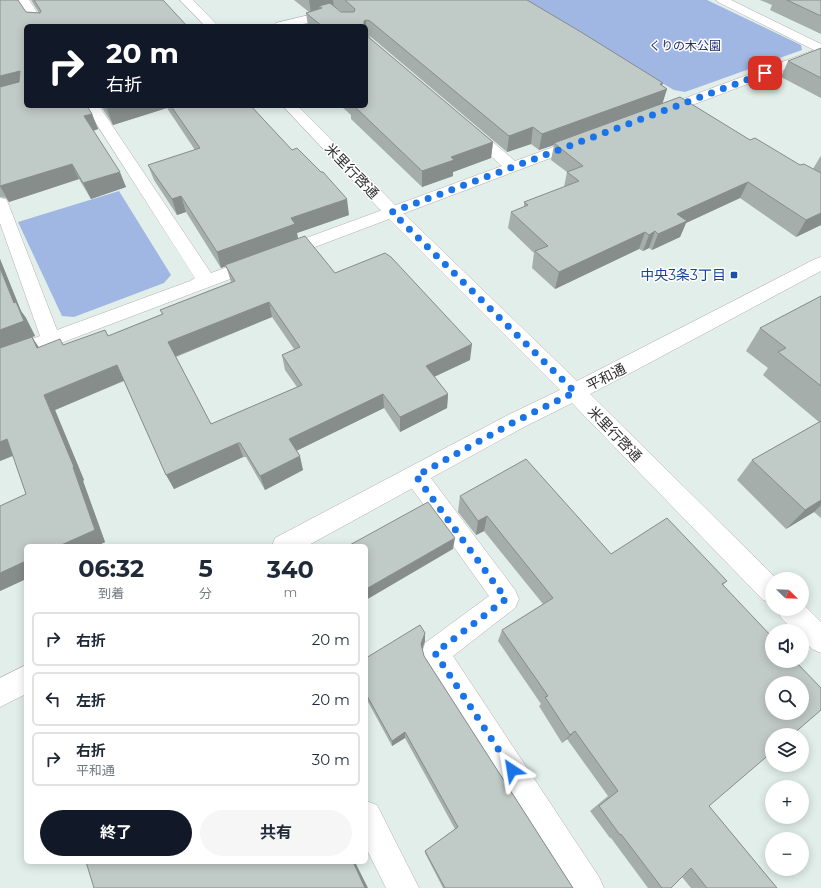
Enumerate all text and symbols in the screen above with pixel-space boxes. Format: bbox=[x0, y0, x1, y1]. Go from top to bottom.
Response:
text: 20 m bbox=[106, 36, 179, 70]
park label: くりの木公園 bbox=[649, 38, 721, 53]
icon: right bbox=[40, 40, 92, 92]
pin bbox=[748, 56, 782, 90]
icon: arrive bbox=[754, 62, 776, 84]
text: 右折 bbox=[106, 74, 142, 96]
street label: 米里行啓通 bbox=[321, 140, 383, 202]
place label: 中央3条3丁目 bbox=[640, 266, 726, 284]
marker: 中央3条3丁目 bbox=[729, 270, 739, 280]
street label: 平和通 bbox=[583, 359, 629, 395]
street label: 米里行啓通 bbox=[584, 403, 646, 465]
text: 06:32 bbox=[78, 554, 144, 583]
text: 5 bbox=[198, 554, 213, 583]
text: 340 bbox=[267, 555, 314, 584]
north arrow bbox=[765, 572, 809, 616]
map controls bbox=[765, 572, 809, 876]
text: m bbox=[283, 584, 297, 600]
text: 到着 bbox=[98, 585, 124, 601]
text: 分 bbox=[199, 585, 212, 601]
button: sound bbox=[765, 624, 809, 668]
icon: right bbox=[42, 628, 64, 650]
text: 20 m bbox=[312, 630, 350, 649]
text: 右折 bbox=[76, 631, 106, 650]
button: search bbox=[765, 676, 809, 720]
icon: left bbox=[42, 688, 64, 710]
text: 20 m bbox=[312, 690, 350, 709]
text: 左折 bbox=[76, 691, 106, 710]
button: layers bbox=[765, 728, 809, 772]
text: 右折 bbox=[76, 741, 106, 760]
icon: right bbox=[42, 748, 64, 770]
position arrow bbox=[491, 749, 533, 791]
text: 30 m bbox=[312, 750, 350, 769]
text: 平和通 bbox=[76, 762, 115, 778]
button: + bbox=[765, 780, 809, 824]
button: 終了 bbox=[40, 810, 192, 856]
button: 共有 bbox=[200, 810, 352, 856]
button: − bbox=[765, 832, 809, 876]

